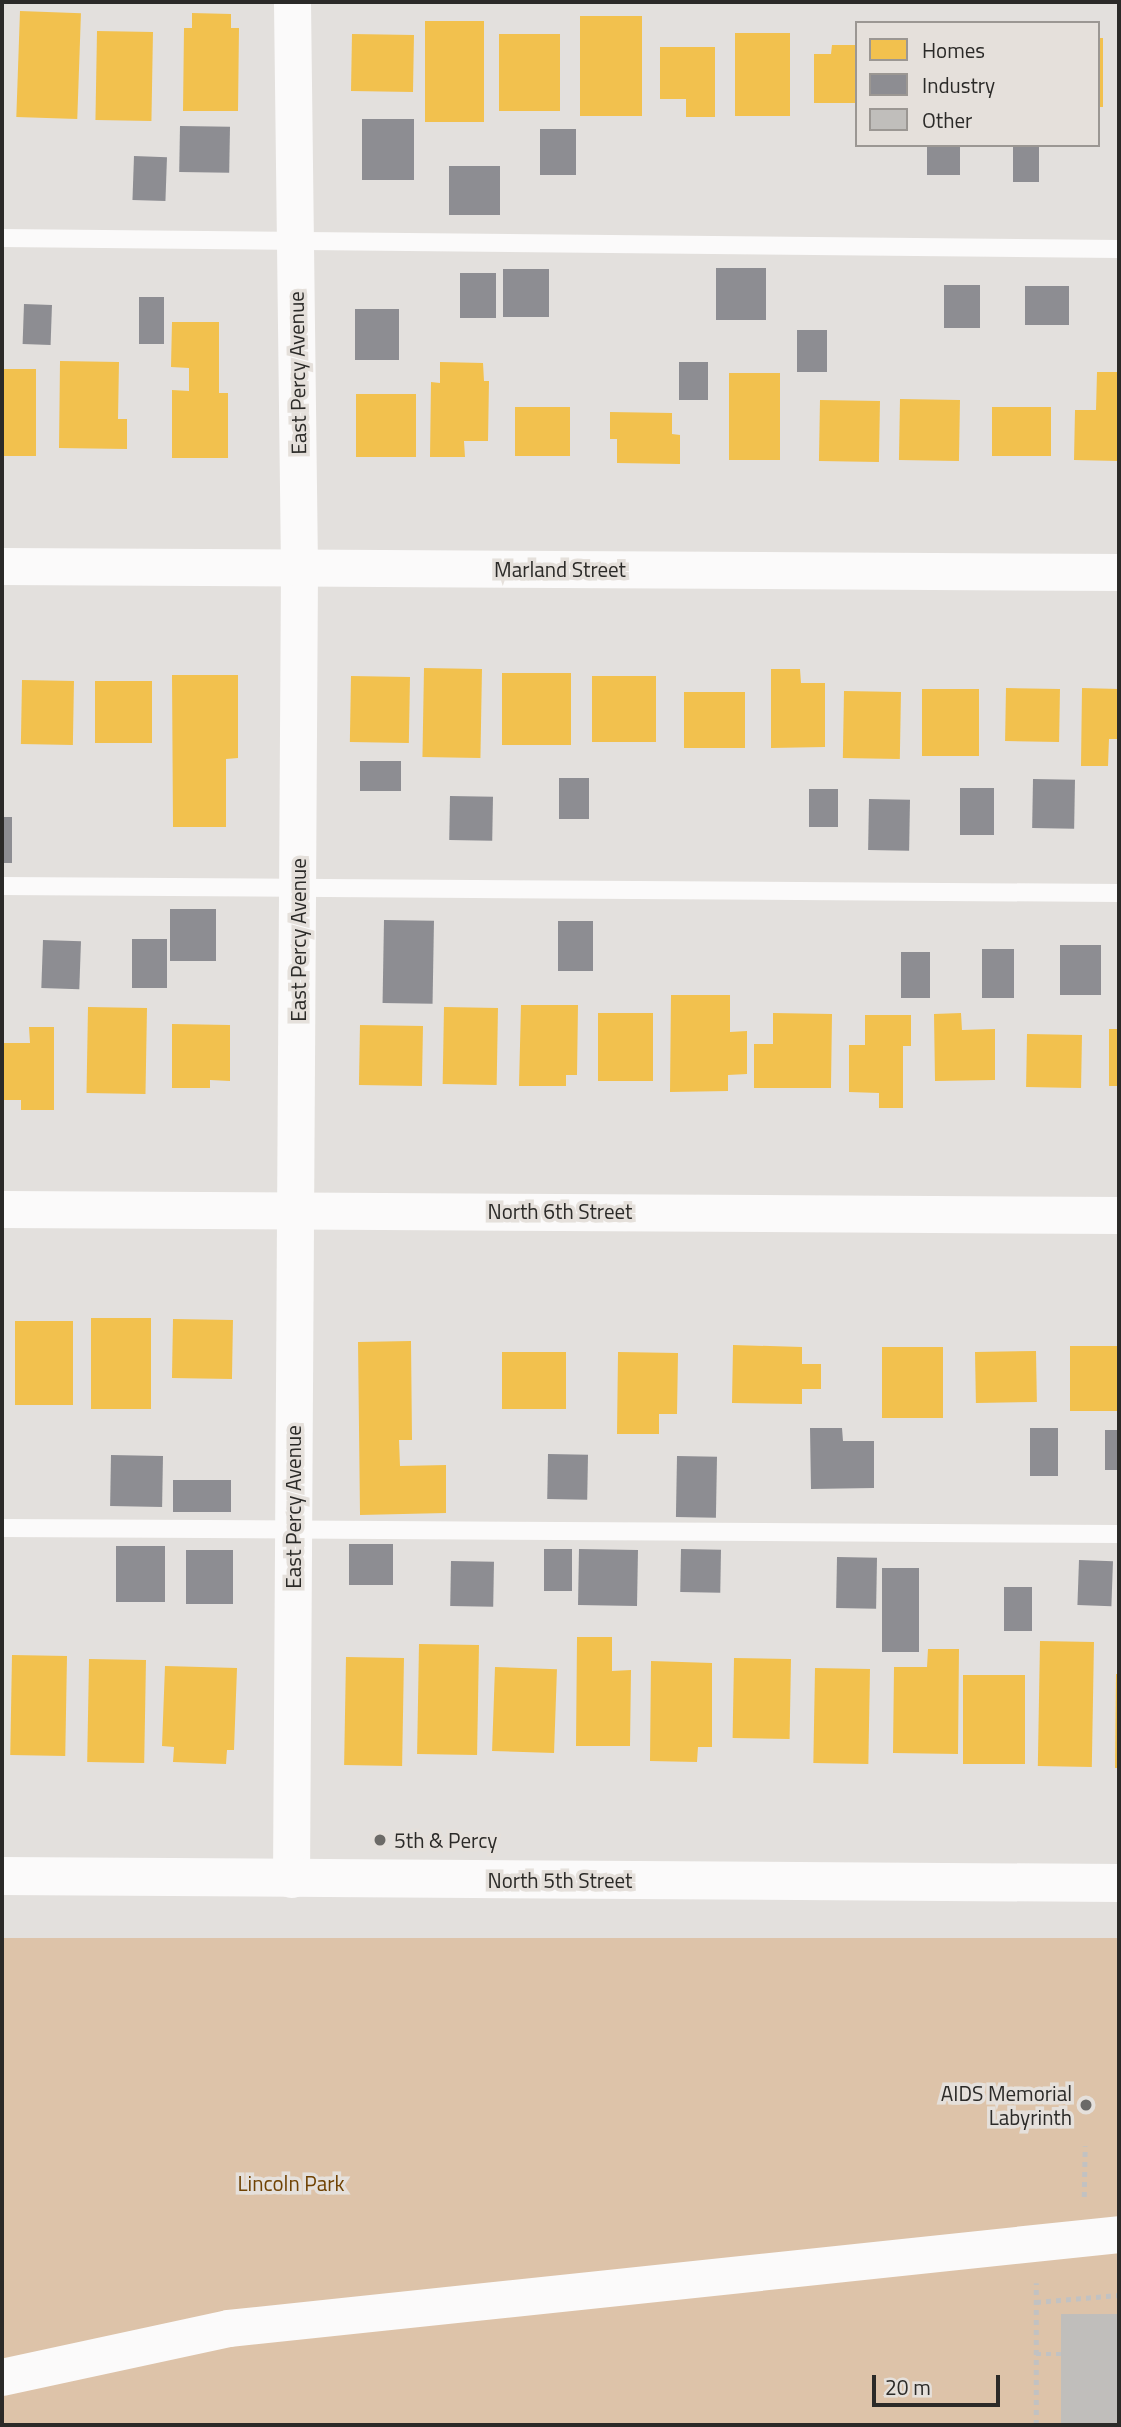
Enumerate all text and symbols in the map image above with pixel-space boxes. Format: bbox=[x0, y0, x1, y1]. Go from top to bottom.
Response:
legend bbox=[855, 21, 1100, 147]
text: Homes bbox=[922, 34, 985, 66]
text: Industry bbox=[922, 69, 995, 101]
text: Other bbox=[922, 104, 972, 136]
street label: East Percy Avenue bbox=[283, 291, 311, 455]
street label: Marland Street bbox=[494, 556, 626, 582]
street label: East Percy Avenue bbox=[285, 858, 311, 1022]
street label: North 6th Street bbox=[488, 1198, 632, 1224]
street label: East Percy Avenue bbox=[280, 1425, 306, 1589]
place label: 5th & Percy bbox=[394, 1827, 497, 1853]
marker: 5th & Percy bbox=[372, 1832, 388, 1848]
street label: North 5th Street bbox=[488, 1867, 632, 1893]
place label: AIDS Memorial Labyrinth bbox=[941, 2080, 1072, 2130]
marker: AIDS Memorial Labyrinth bbox=[1078, 2097, 1094, 2113]
park label: Lincoln Park bbox=[238, 2170, 344, 2196]
scale bar bbox=[876, 2360, 1004, 2404]
text: 20 m bbox=[885, 2371, 931, 2403]

